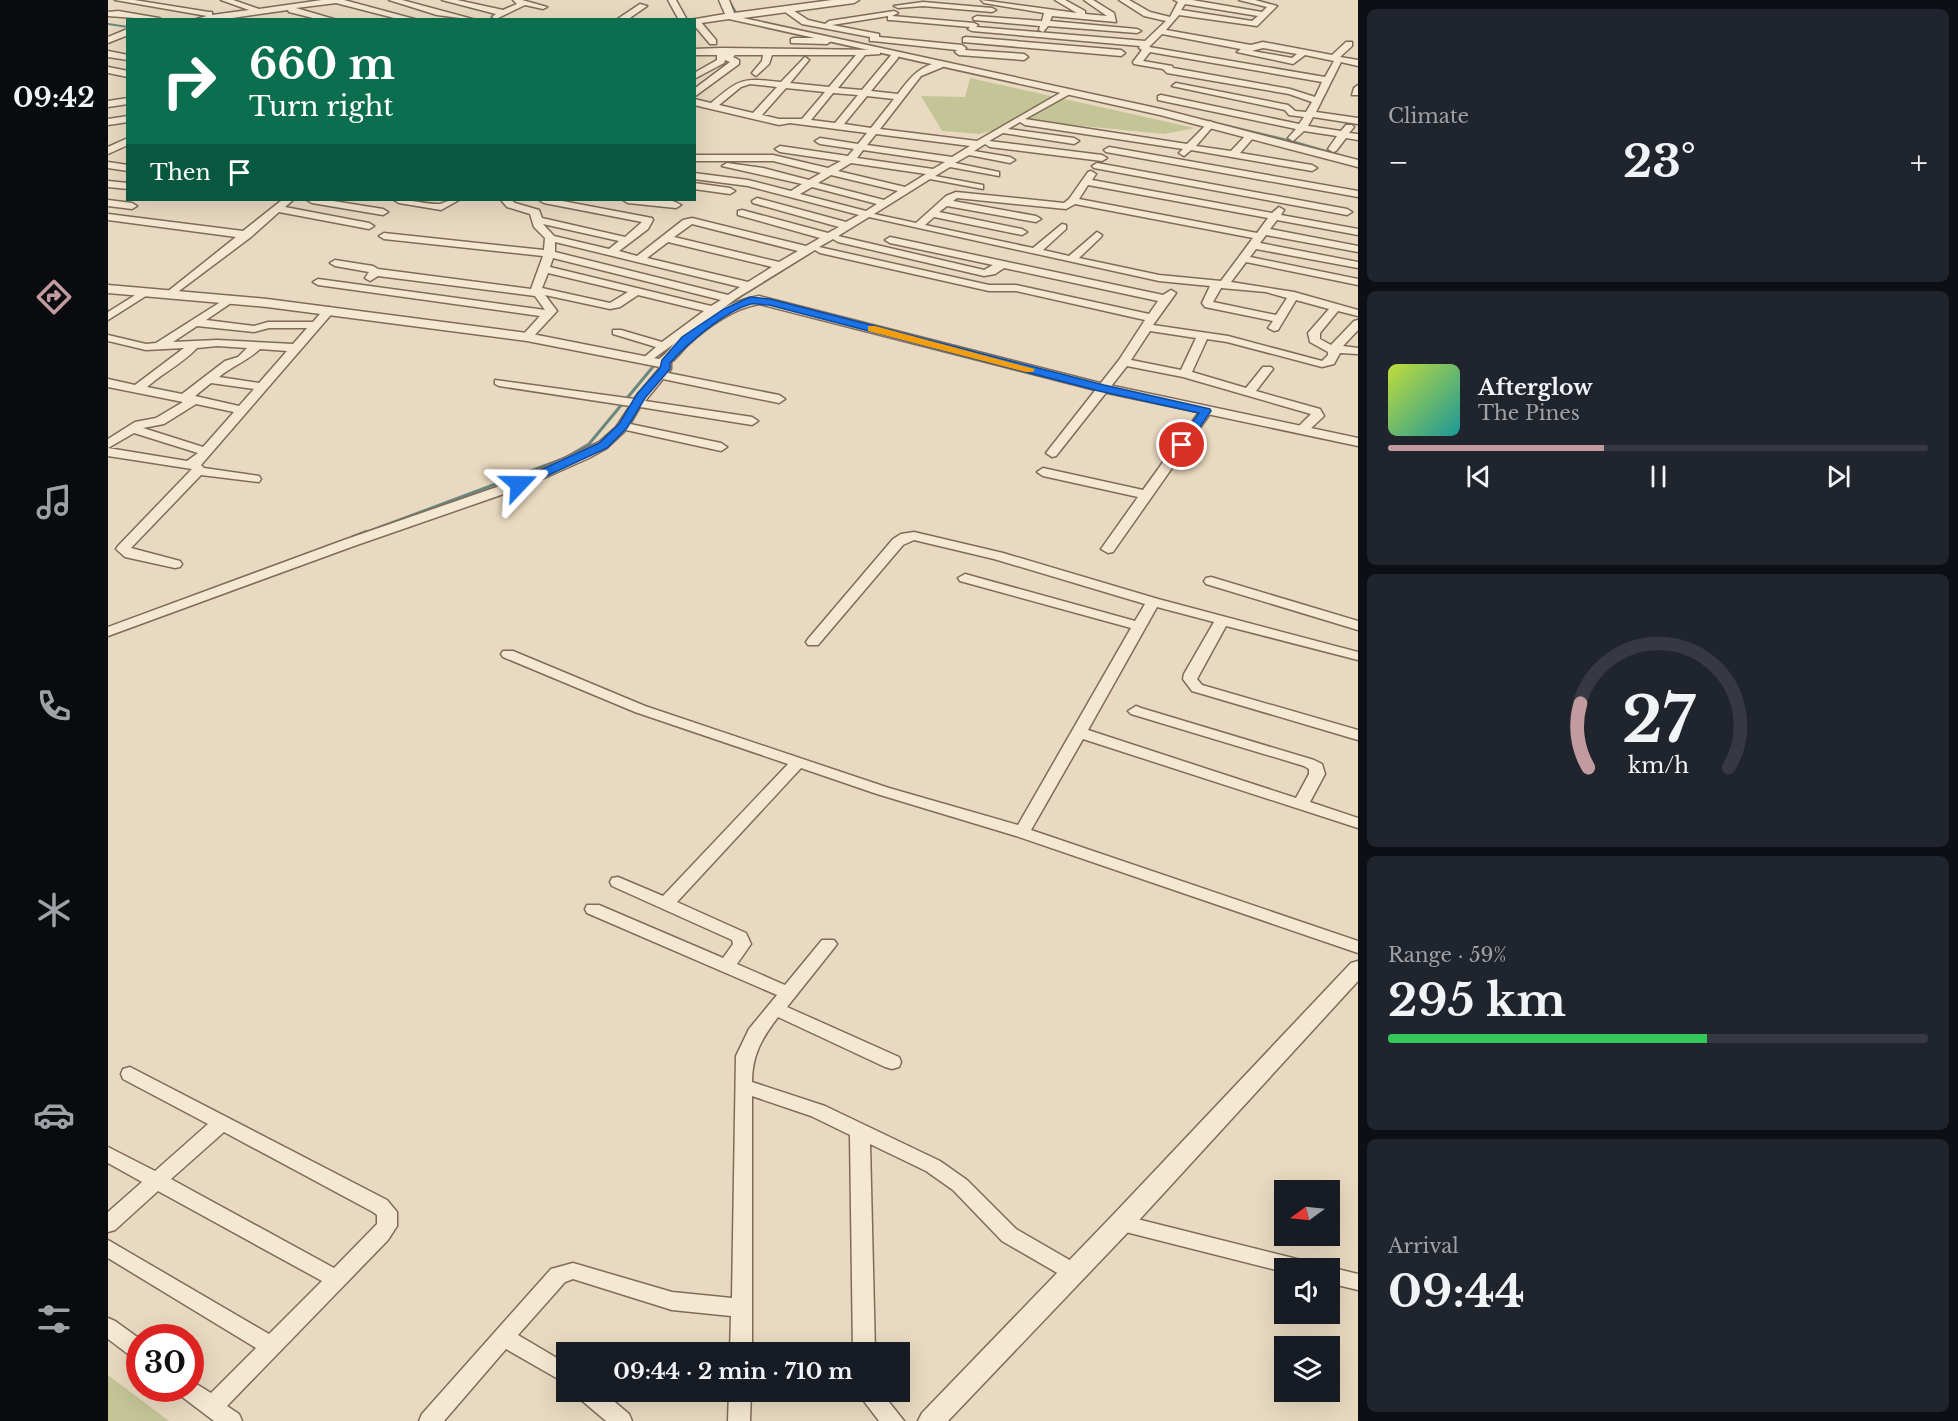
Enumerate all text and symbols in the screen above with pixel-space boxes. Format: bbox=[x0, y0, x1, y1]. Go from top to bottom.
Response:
text: 660 m bbox=[249, 38, 395, 90]
icon: right bbox=[150, 42, 228, 120]
text: 09:42 bbox=[13, 81, 95, 114]
text: Turn right bbox=[249, 90, 393, 123]
text: Climate bbox=[1388, 104, 1469, 128]
text: 23° bbox=[1623, 133, 1696, 189]
text: − bbox=[1388, 142, 1409, 183]
text: + bbox=[1910, 142, 1928, 183]
icon: arrive bbox=[223, 156, 256, 189]
text: Then bbox=[150, 159, 211, 186]
icon: directions bbox=[33, 276, 75, 318]
text: Afterglow bbox=[1478, 374, 1593, 401]
text: The Pines bbox=[1478, 401, 1580, 425]
pin bbox=[1156, 419, 1207, 470]
icon: arrive bbox=[1165, 428, 1198, 461]
position arrow bbox=[487, 452, 551, 516]
icon: previous bbox=[1462, 460, 1495, 493]
icon: pause bbox=[1642, 460, 1675, 493]
icon: next bbox=[1822, 460, 1855, 493]
icon: music bbox=[33, 481, 75, 523]
text: 27 bbox=[1622, 681, 1695, 759]
icon: phone bbox=[33, 685, 75, 727]
text: km/h bbox=[1628, 752, 1689, 779]
icon: climate bbox=[33, 889, 75, 931]
text: Range · 59% bbox=[1388, 943, 1507, 967]
text: 295 km bbox=[1388, 972, 1566, 1028]
icon: car bbox=[33, 1094, 75, 1136]
north arrow bbox=[1274, 1180, 1340, 1246]
map controls bbox=[1274, 1180, 1340, 1402]
text: Arrival bbox=[1388, 1234, 1459, 1258]
button: sound bbox=[1274, 1258, 1340, 1324]
text: 09:44 bbox=[1388, 1263, 1525, 1319]
icon: filters bbox=[33, 1298, 75, 1340]
speed limit sign: 30 bbox=[126, 1324, 204, 1402]
button: layers bbox=[1274, 1336, 1340, 1402]
text: 09:44 · 2 min · 710 m bbox=[613, 1358, 853, 1385]

